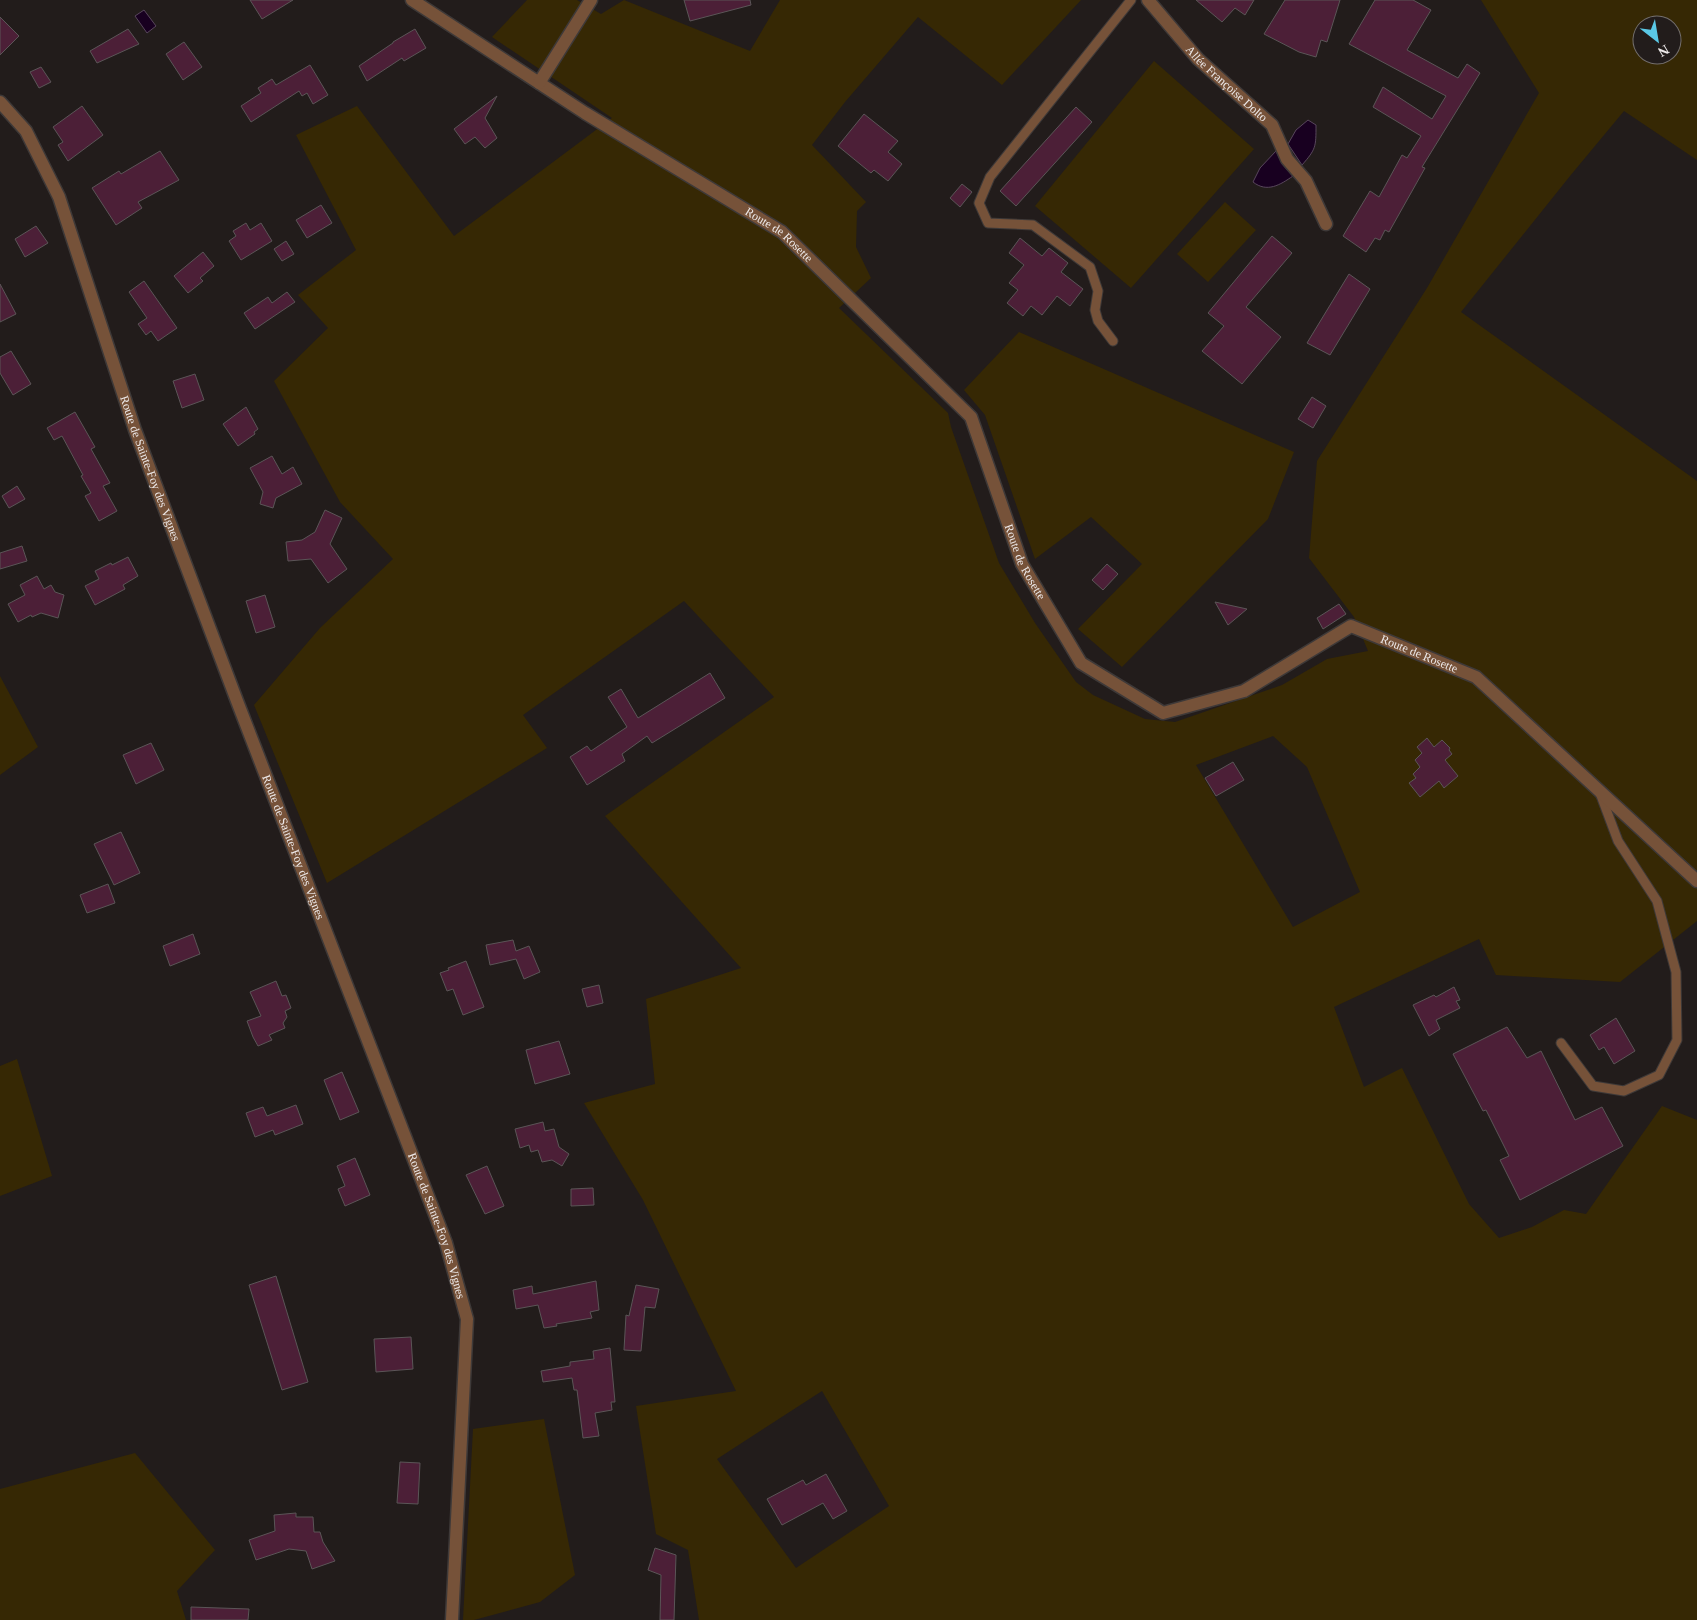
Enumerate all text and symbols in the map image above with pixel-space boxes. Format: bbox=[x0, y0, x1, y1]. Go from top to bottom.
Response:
north arrow bbox=[1632, 15, 1682, 65]
text: N bbox=[1655, 42, 1672, 60]
street label: Allée Françoise Dolto bbox=[1183, 43, 1270, 125]
street label: Route de Rosette bbox=[743, 204, 816, 265]
street label: Route de Sainte-Foy des Vignes bbox=[117, 394, 183, 543]
street label: Route de Rosette bbox=[1002, 522, 1049, 602]
street label: Route de Rosette bbox=[1379, 632, 1460, 676]
street label: Route de Sainte-Foy des Vignes bbox=[259, 773, 328, 922]
street label: Route de Sainte-Foy des Vignes bbox=[405, 1151, 468, 1301]

